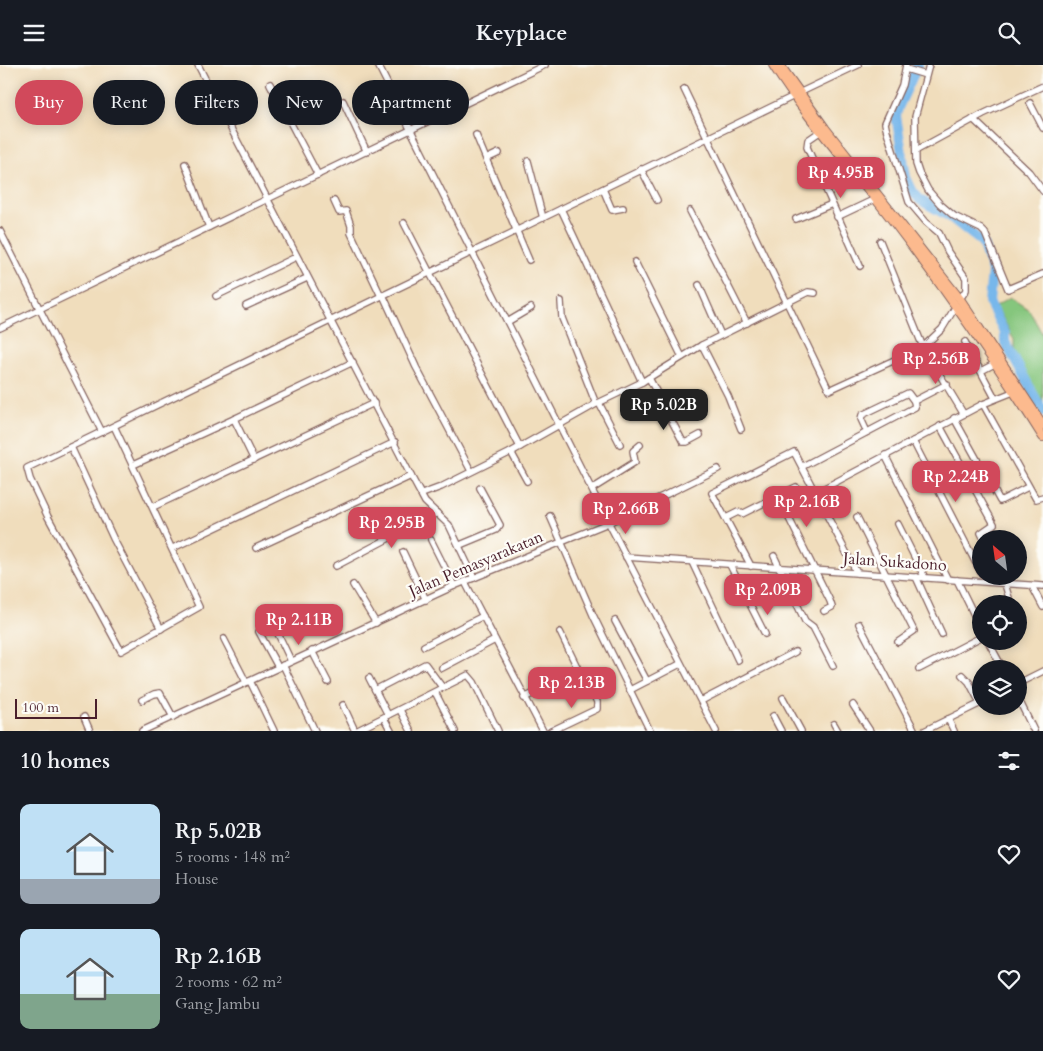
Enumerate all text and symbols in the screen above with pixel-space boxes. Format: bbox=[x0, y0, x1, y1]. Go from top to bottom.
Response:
text: Keyplace bbox=[476, 18, 567, 48]
icon: menu bbox=[20, 19, 48, 47]
icon: search bbox=[995, 19, 1023, 47]
chip: Buy bbox=[15, 80, 83, 125]
chip: Rent bbox=[93, 80, 165, 125]
chip: Filters bbox=[175, 80, 258, 125]
chip: New bbox=[268, 80, 342, 125]
chip: Apartment bbox=[352, 80, 469, 125]
pin: Rp 4.95B bbox=[789, 157, 893, 199]
text: Rp 4.95B bbox=[808, 162, 874, 184]
pin: Rp 2.56B bbox=[884, 343, 988, 385]
text: Rp 2.56B bbox=[903, 348, 969, 370]
pin: Rp 5.02B bbox=[612, 389, 716, 431]
text: Rp 5.02B bbox=[631, 394, 697, 416]
pin: Rp 2.24B bbox=[904, 461, 1008, 503]
text: Rp 2.24B bbox=[923, 466, 989, 488]
pin: Rp 2.16B bbox=[755, 485, 859, 528]
text: Rp 2.16B bbox=[774, 491, 840, 513]
pin: Rp 2.66B bbox=[574, 493, 678, 535]
text: Rp 2.66B bbox=[593, 498, 659, 520]
pin: Rp 2.95B bbox=[340, 507, 444, 549]
text: Rp 2.95B bbox=[359, 512, 425, 534]
street label: Jalan Pemasyarakatan bbox=[404, 526, 547, 603]
north arrow bbox=[972, 530, 1028, 585]
map controls bbox=[972, 530, 1027, 715]
street label: Jalan Sukadono bbox=[840, 547, 948, 577]
pin: Rp 2.09B bbox=[716, 573, 820, 616]
text: Rp 2.09B bbox=[735, 579, 801, 601]
button: locate bbox=[972, 595, 1027, 650]
pin: Rp 2.11B bbox=[247, 603, 351, 646]
text: Rp 2.11B bbox=[266, 609, 332, 631]
button: layers bbox=[972, 660, 1027, 715]
pin: Rp 2.13B bbox=[520, 667, 624, 709]
text: Rp 2.13B bbox=[539, 672, 605, 694]
scale bar bbox=[15, 696, 98, 719]
text: 100 m bbox=[22, 698, 59, 717]
text: 10 homes bbox=[20, 747, 110, 776]
icon: filters bbox=[995, 747, 1023, 775]
text: Rp 5.02B bbox=[175, 817, 262, 846]
icon: home bbox=[60, 824, 120, 884]
icon: heart bbox=[995, 840, 1023, 868]
text: 5 rooms · 148 m² bbox=[175, 846, 290, 868]
text: House bbox=[175, 868, 218, 890]
text: Rp 2.16B bbox=[175, 942, 262, 971]
icon: home bbox=[60, 949, 120, 1009]
icon: heart bbox=[995, 965, 1023, 993]
text: 2 rooms · 62 m² bbox=[175, 971, 282, 993]
text: Gang Jambu bbox=[175, 993, 260, 1015]

